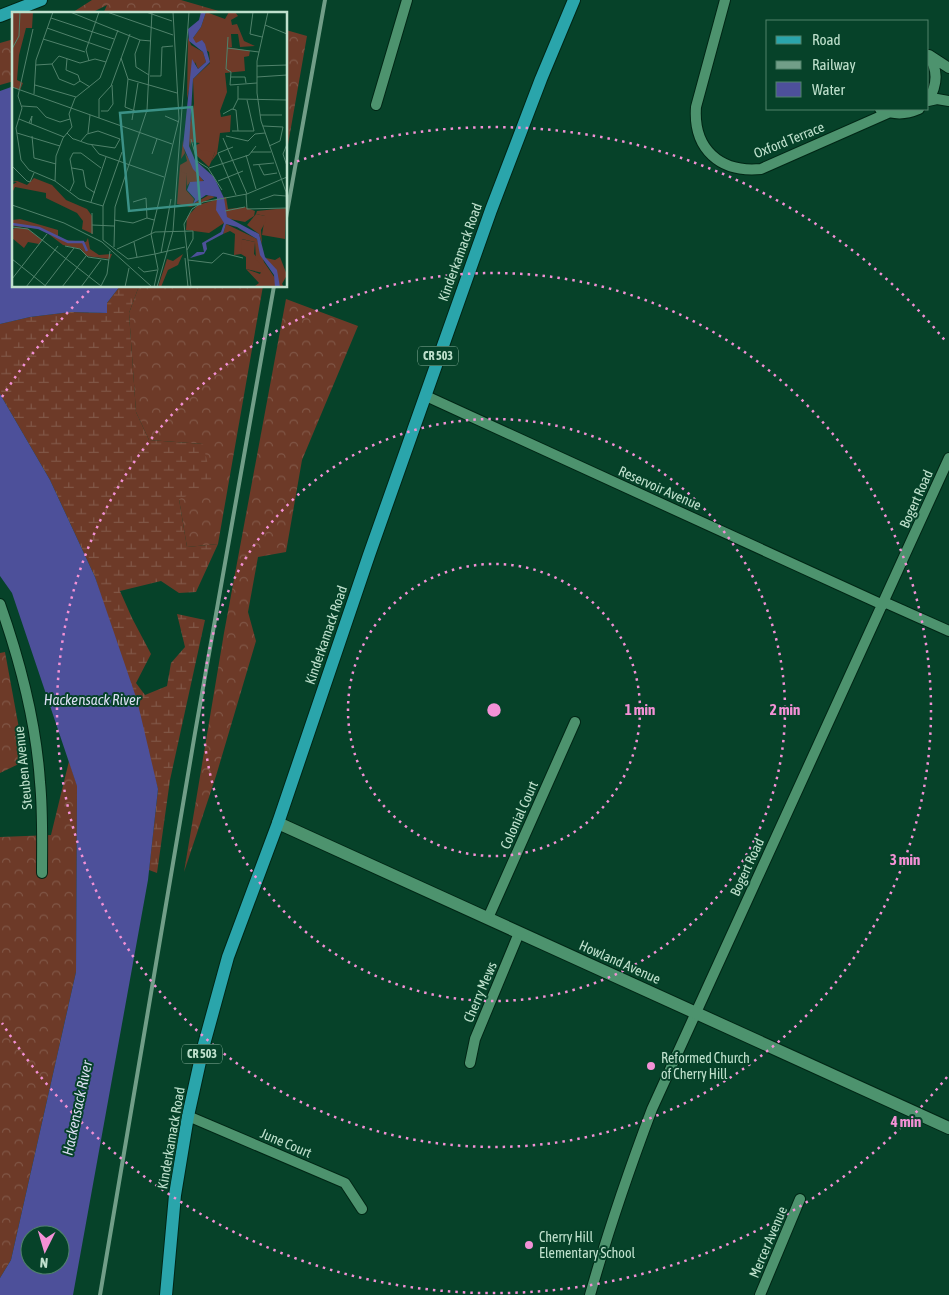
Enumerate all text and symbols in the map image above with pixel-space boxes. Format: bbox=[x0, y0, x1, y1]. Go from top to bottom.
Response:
inset map bbox=[12, 12, 288, 288]
legend bbox=[766, 20, 929, 110]
text: Road bbox=[812, 31, 841, 48]
text: Railway bbox=[812, 56, 856, 73]
text: Water bbox=[812, 81, 845, 98]
street label: Oxford Terrace bbox=[751, 119, 827, 161]
street label: Kinderkamack Road bbox=[435, 201, 485, 303]
road number: CR 503 bbox=[418, 346, 458, 366]
street label: Reservoir Avenue bbox=[616, 463, 704, 513]
street label: Bogert Road bbox=[896, 467, 936, 531]
street label: Kinderkamack Road bbox=[302, 584, 350, 686]
water label: Hackensack River bbox=[44, 691, 141, 708]
centre of rings bbox=[485, 701, 503, 719]
text: 1 min bbox=[625, 701, 655, 718]
text: 2 min bbox=[770, 701, 800, 718]
street label: Steuben Avenue bbox=[11, 726, 35, 810]
street label: Colonial Court bbox=[497, 778, 541, 852]
street label: Bogert Road bbox=[727, 836, 767, 898]
text: 3 min bbox=[890, 851, 920, 868]
street label: Howland Avenue bbox=[577, 937, 663, 987]
street label: Cherry Mews bbox=[460, 959, 500, 1025]
road number: CR 503 bbox=[182, 1044, 222, 1064]
place label: Reformed Church of Cherry Hill bbox=[661, 1050, 750, 1082]
water label: Hackensack River bbox=[59, 1059, 95, 1157]
marker: Reformed Church of Cherry Hill bbox=[645, 1060, 657, 1072]
street label: Kinderkamack Road bbox=[154, 1086, 188, 1190]
text: 4 min bbox=[890, 1113, 921, 1130]
street label: June Court bbox=[258, 1125, 314, 1161]
street label: Mercer Avenue bbox=[746, 1204, 790, 1280]
north arrow bbox=[20, 1225, 70, 1275]
place label: Cherry Hill Elementary School bbox=[539, 1229, 635, 1261]
marker: Cherry Hill Elementary School bbox=[523, 1239, 535, 1251]
text: N bbox=[39, 1255, 49, 1271]

